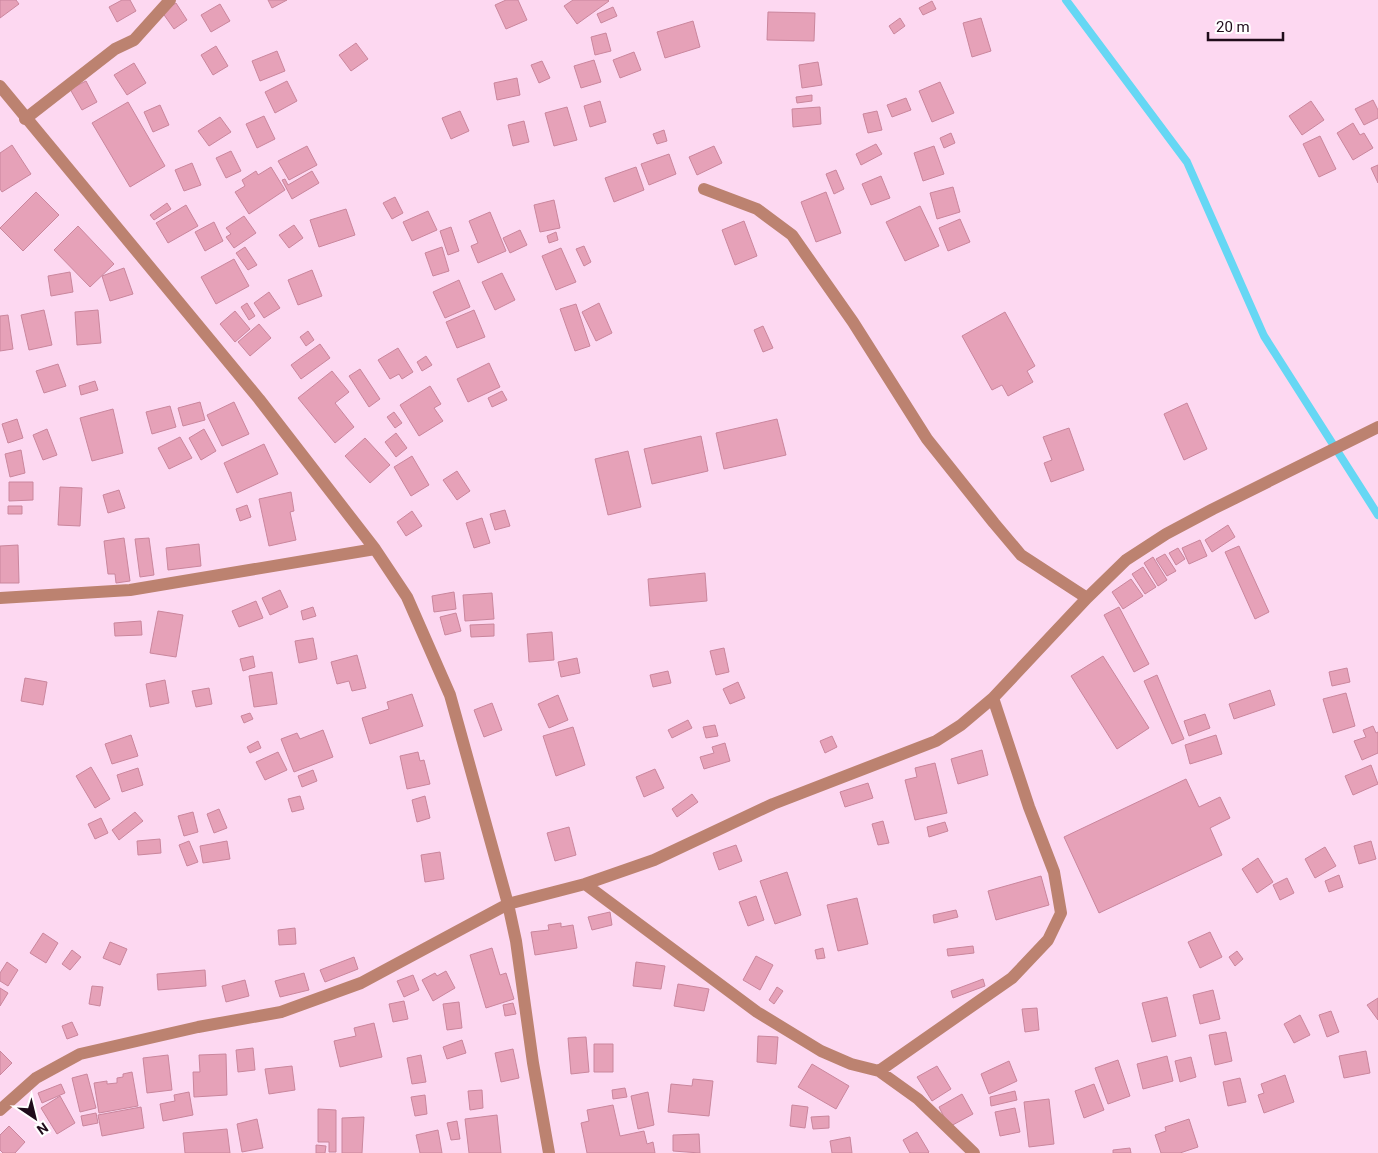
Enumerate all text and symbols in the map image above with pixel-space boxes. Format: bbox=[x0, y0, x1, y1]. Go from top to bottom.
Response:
scale bar bbox=[1208, 10, 1283, 42]
text: 20 m bbox=[1216, 18, 1250, 36]
north arrow bbox=[10, 1093, 60, 1143]
text: N bbox=[34, 1119, 51, 1138]

